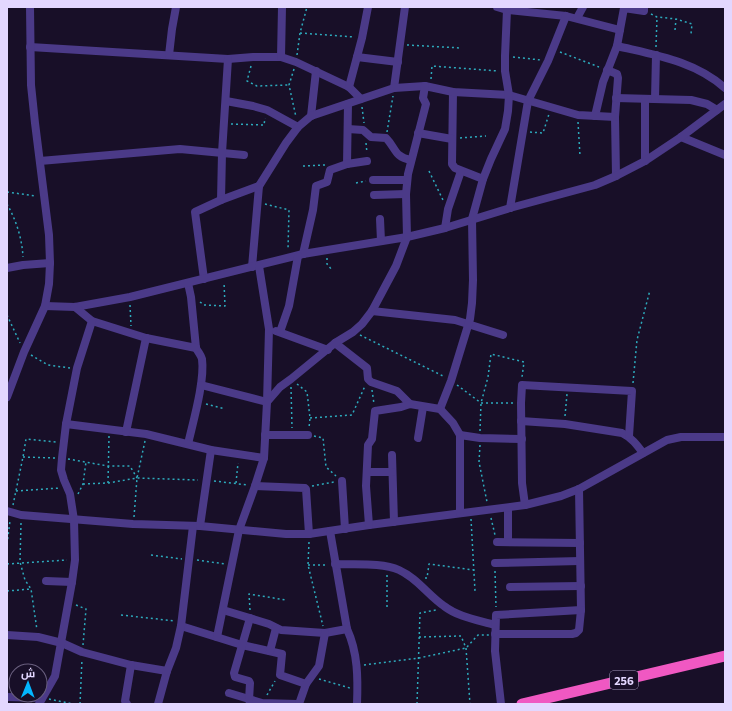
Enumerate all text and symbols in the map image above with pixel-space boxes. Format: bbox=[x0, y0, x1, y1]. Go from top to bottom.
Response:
north arrow bbox=[8, 663, 48, 703]
text: ش bbox=[21, 666, 35, 680]
road number: 256 bbox=[610, 671, 638, 689]

